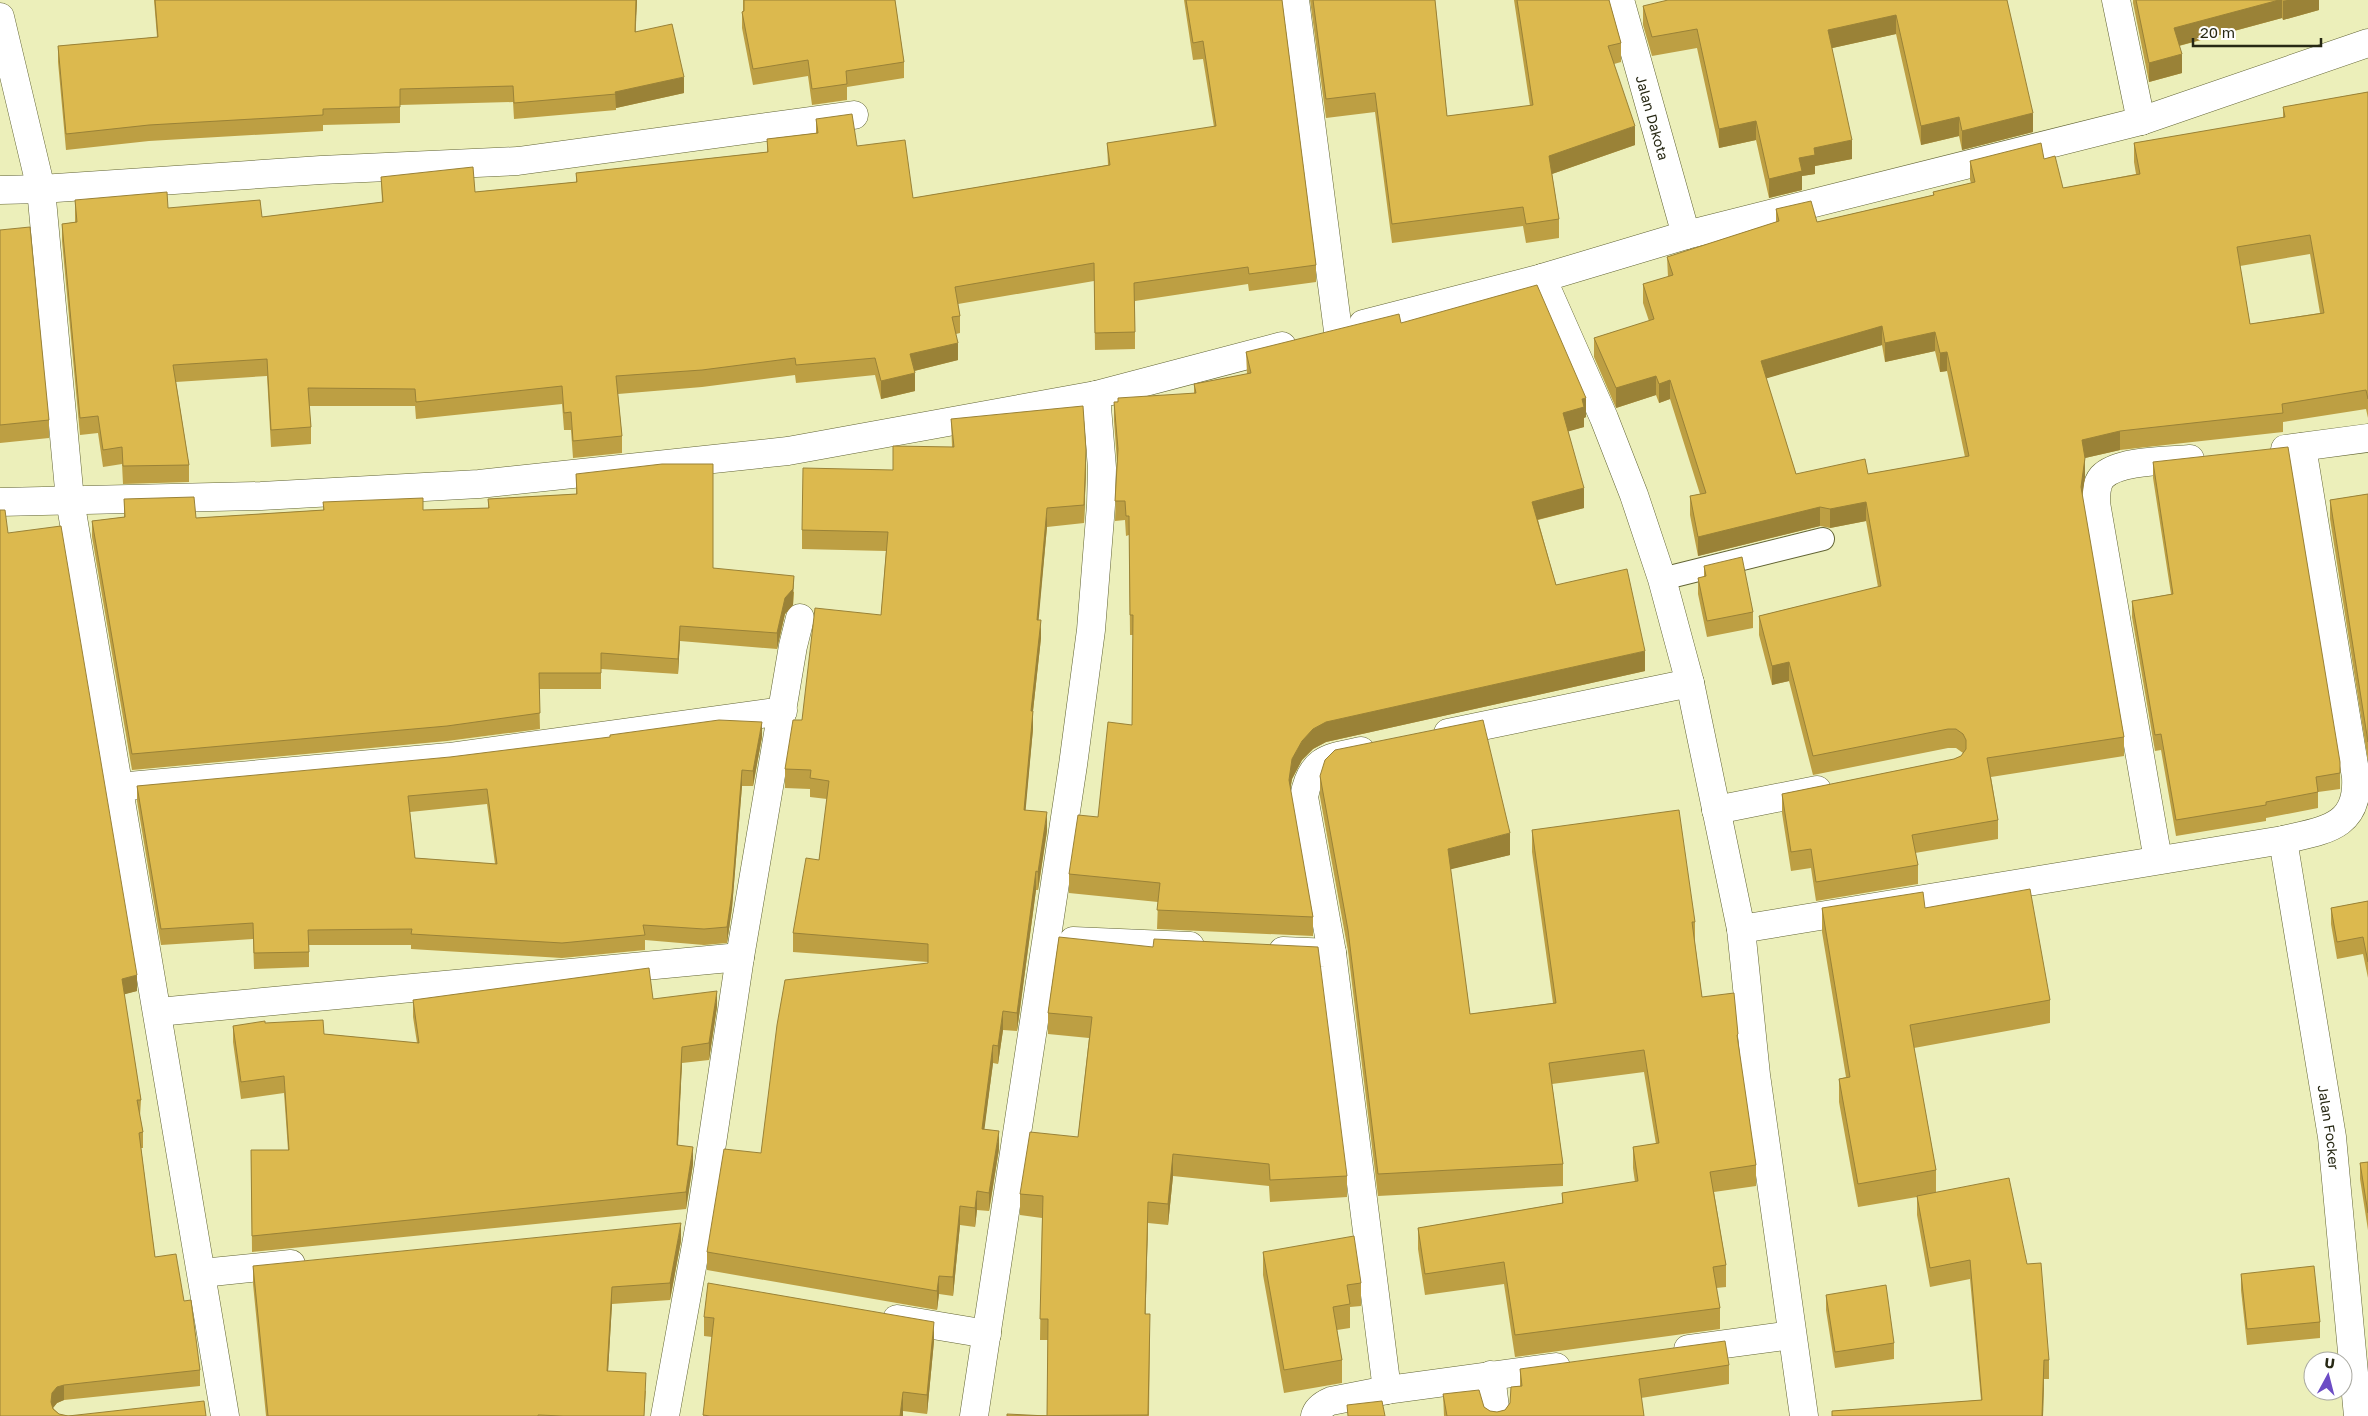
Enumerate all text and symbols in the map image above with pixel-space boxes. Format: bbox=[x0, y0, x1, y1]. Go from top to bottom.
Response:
scale bar bbox=[2193, 15, 2320, 47]
text: 20 m bbox=[2200, 23, 2235, 41]
street label: Jalan Dakota bbox=[1633, 73, 1673, 162]
street label: Jalan Focker bbox=[2315, 1083, 2344, 1171]
north arrow bbox=[2303, 1351, 2353, 1401]
text: U bbox=[2324, 1354, 2336, 1372]

